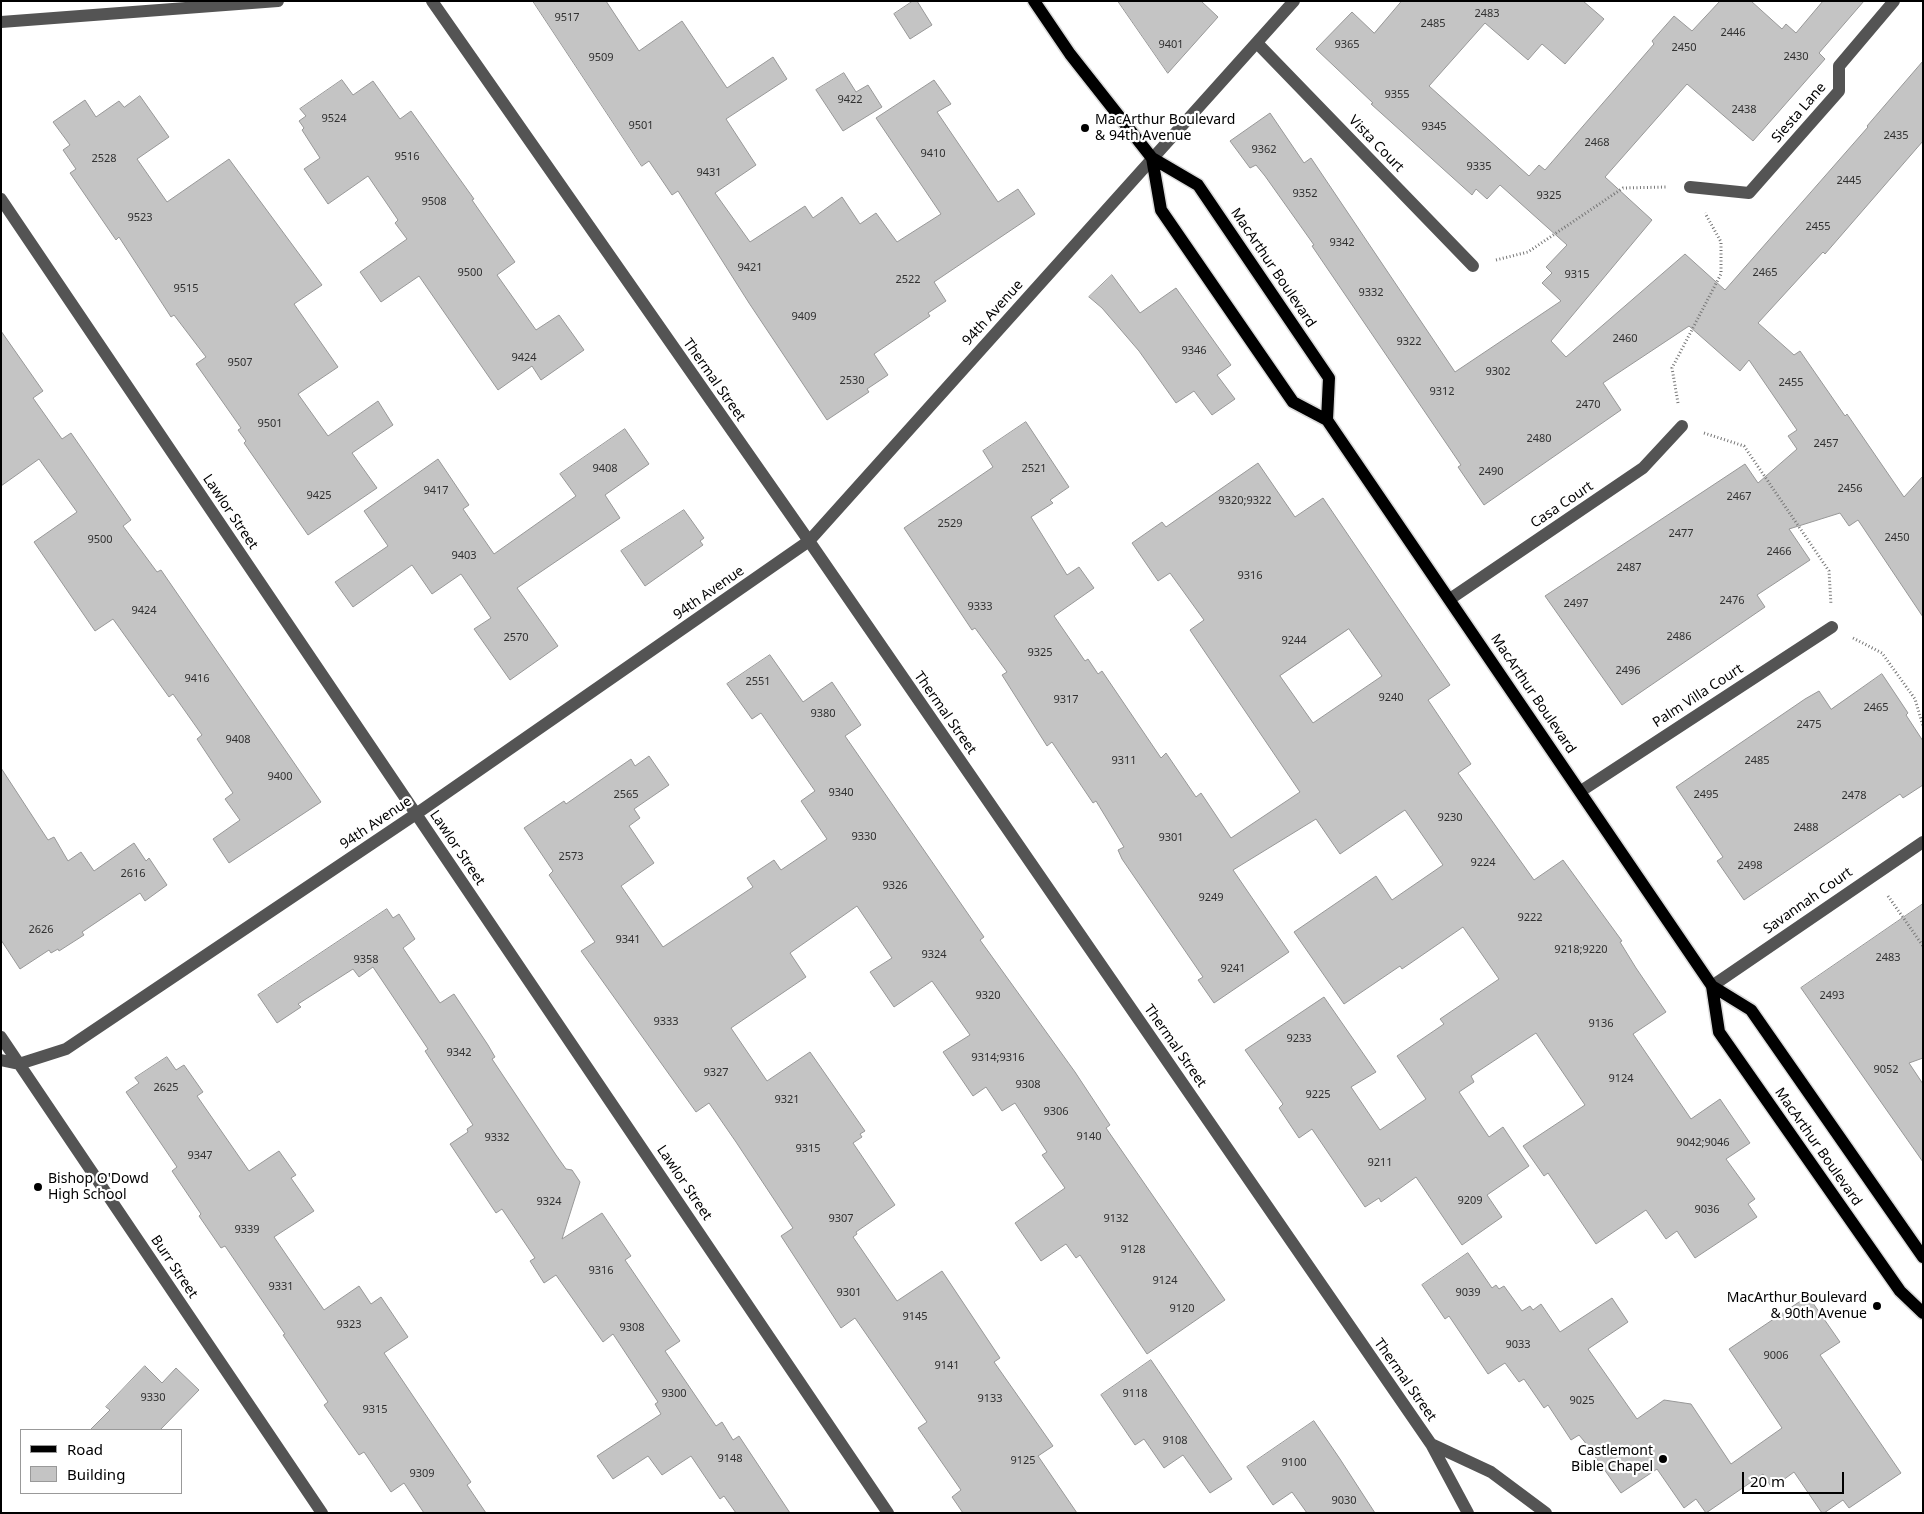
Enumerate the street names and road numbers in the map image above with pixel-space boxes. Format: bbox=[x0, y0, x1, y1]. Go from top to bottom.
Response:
street label: Siesta Lane bbox=[1768, 79, 1830, 147]
street label: Vista Court bbox=[1345, 112, 1407, 176]
street label: MacArthur Boulevard bbox=[1227, 205, 1319, 331]
street label: 94th Avenue bbox=[959, 277, 1027, 349]
street label: Thermal Street bbox=[679, 335, 749, 425]
street label: Lawlor Street bbox=[199, 471, 261, 553]
street label: Casa Court bbox=[1528, 478, 1596, 532]
street label: 94th Avenue bbox=[670, 562, 748, 624]
street label: MacArthur Boulevard bbox=[1487, 631, 1579, 757]
street label: Palm Villa Court bbox=[1650, 661, 1746, 731]
street label: Thermal Street bbox=[910, 668, 980, 758]
street label: 94th Avenue bbox=[337, 793, 415, 853]
street label: Lawlor Street bbox=[426, 807, 488, 889]
street label: Savannah Court bbox=[1760, 864, 1856, 938]
street label: Thermal Street bbox=[1140, 1001, 1210, 1091]
street label: MacArthur Boulevard bbox=[1771, 1085, 1865, 1209]
street label: Lawlor Street bbox=[653, 1142, 715, 1224]
street label: Burr Street bbox=[147, 1232, 201, 1302]
street label: Thermal Street bbox=[1370, 1335, 1440, 1425]

